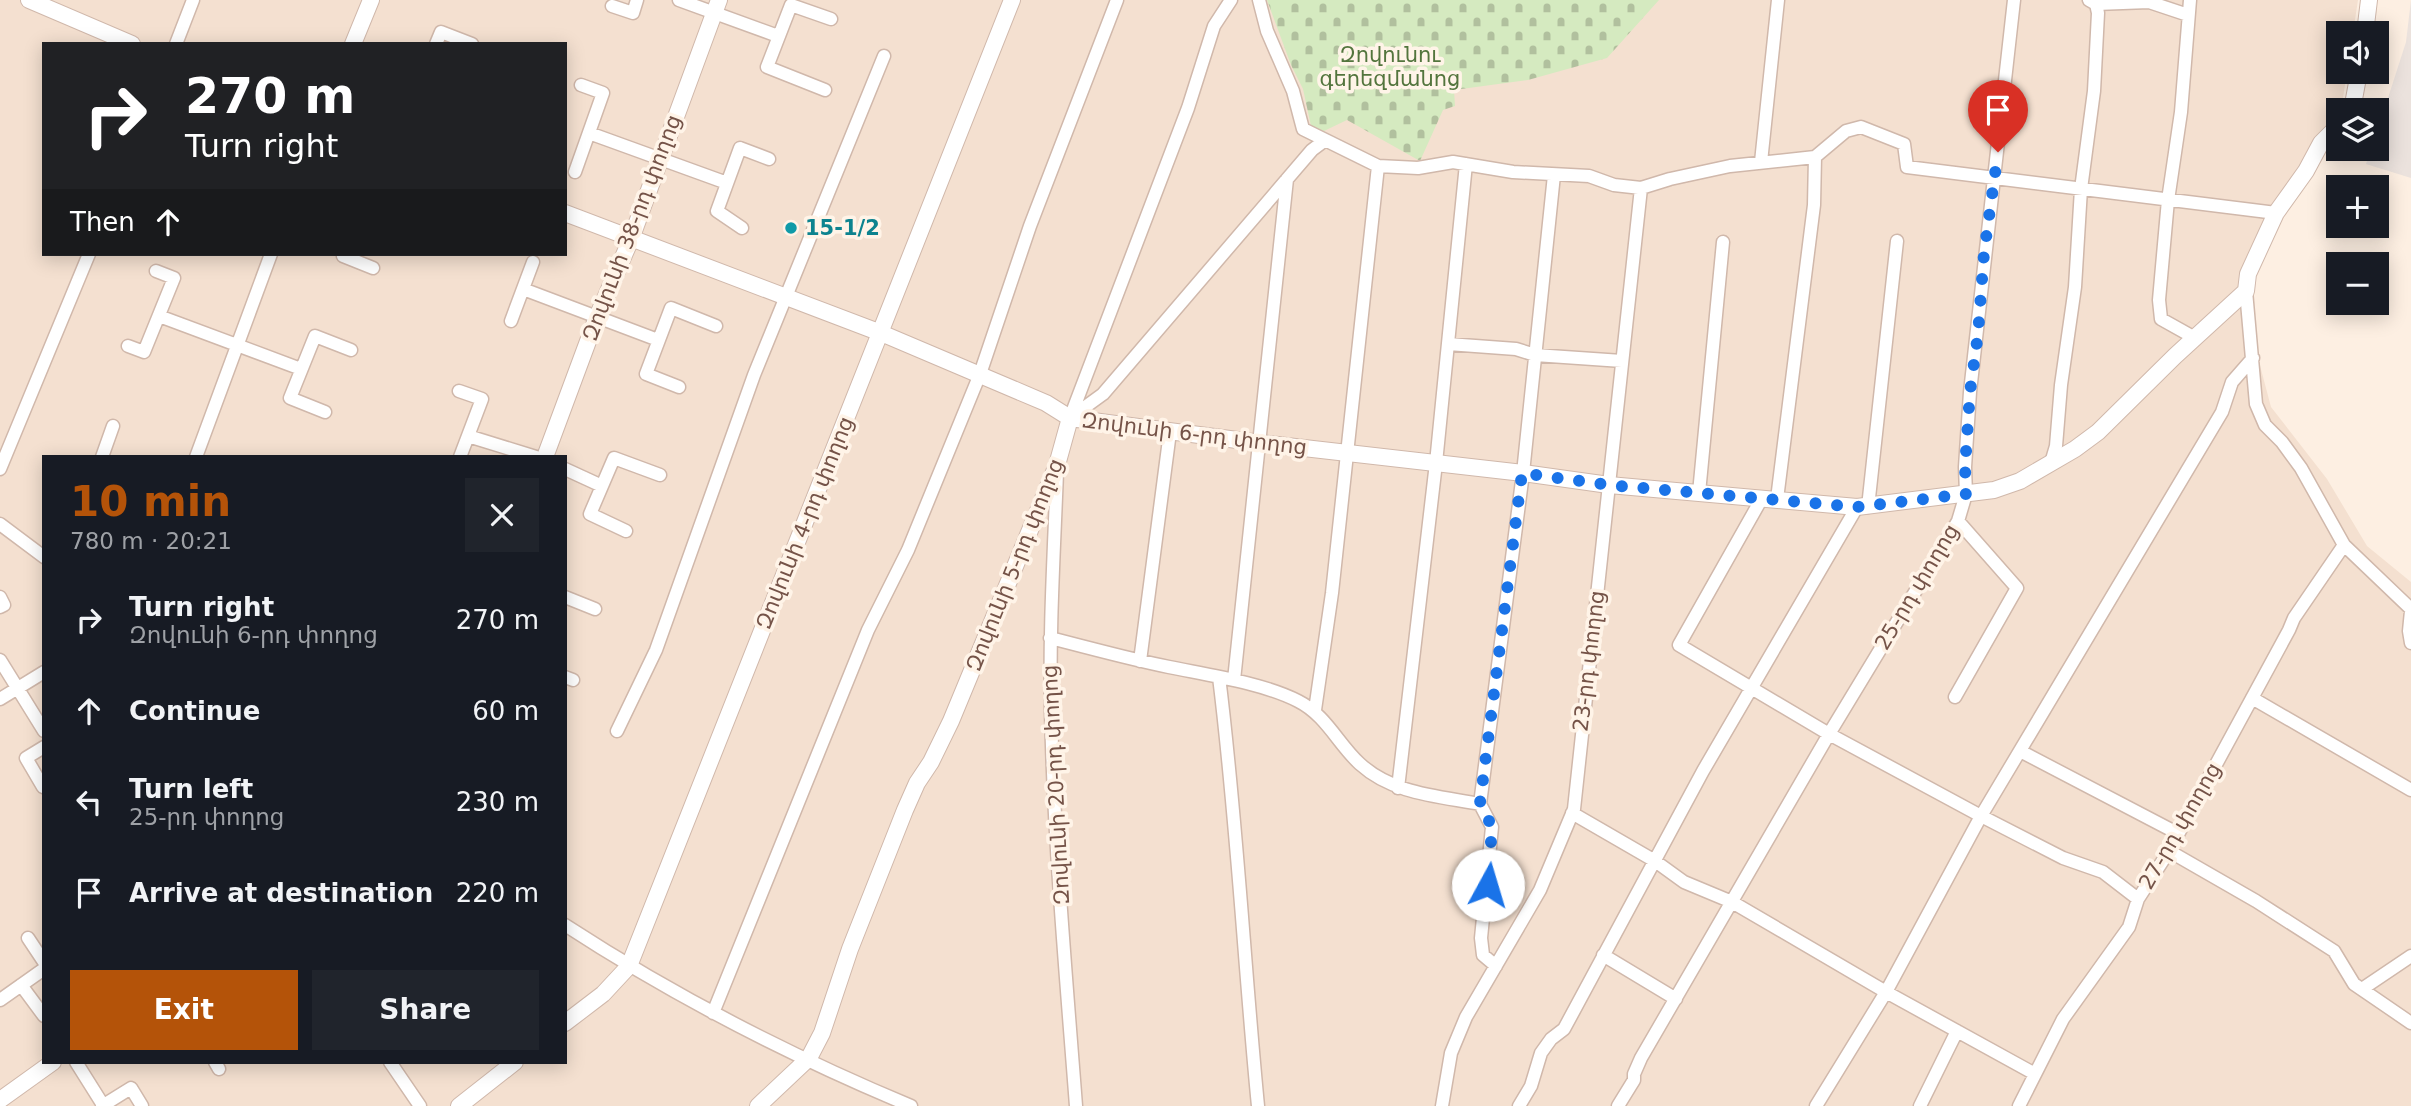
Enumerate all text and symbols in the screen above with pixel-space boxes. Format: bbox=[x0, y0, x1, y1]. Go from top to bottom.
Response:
map controls bbox=[2326, 21, 2389, 315]
button: sound bbox=[2326, 21, 2389, 84]
park label: Զովունու գերեզմանոց bbox=[1320, 43, 1460, 91]
text: 270 m bbox=[185, 68, 355, 125]
icon: right bbox=[70, 70, 161, 161]
pin bbox=[1968, 80, 2028, 152]
icon: arrive bbox=[1979, 91, 2017, 129]
button: layers bbox=[2326, 98, 2389, 161]
street label: Զովունի 38-րդ փողոց bbox=[578, 111, 686, 345]
text: Turn right bbox=[185, 127, 338, 165]
button: + bbox=[2326, 175, 2389, 238]
icon: ahead bbox=[149, 203, 187, 241]
text: Then bbox=[70, 207, 135, 237]
place label: 15-1/2 bbox=[805, 216, 880, 240]
marker: 15-1/2 bbox=[783, 220, 799, 236]
button: − bbox=[2326, 252, 2389, 315]
street label: Զովունի 6-րդ փողոց bbox=[1080, 408, 1308, 460]
street label: Զովունի 4-րդ փողոց bbox=[751, 413, 859, 633]
street label: Զովունի 5-րդ փողոց bbox=[961, 455, 1069, 675]
text: 10 min bbox=[70, 477, 231, 526]
button: close bbox=[465, 478, 539, 552]
street label: 25-րդ փողոց bbox=[1870, 520, 1964, 654]
text: 780 m · 20:21 bbox=[70, 528, 232, 554]
street label: 23-րդ փողոց bbox=[1568, 589, 1610, 733]
text: Turn right bbox=[129, 592, 274, 622]
icon: right bbox=[70, 601, 108, 639]
text: 270 m bbox=[456, 605, 539, 635]
text: Զովունի 6-րդ փողոց bbox=[129, 622, 378, 648]
street label: Զովունի 20-րդ փողոց bbox=[1038, 664, 1074, 906]
icon: ahead bbox=[70, 692, 108, 730]
text: Continue bbox=[129, 696, 260, 726]
text: 60 m bbox=[472, 696, 539, 726]
street label: 27-րդ փողոց bbox=[2134, 759, 2226, 893]
text: Turn left bbox=[129, 774, 253, 804]
icon: left bbox=[70, 783, 108, 821]
text: 230 m bbox=[456, 787, 539, 817]
text: 25-րդ փողոց bbox=[129, 804, 284, 830]
position arrow bbox=[1451, 848, 1525, 922]
icon: arrive bbox=[70, 874, 108, 912]
text: Arrive at destination bbox=[129, 878, 433, 908]
text: 220 m bbox=[456, 878, 539, 908]
button: Exit bbox=[70, 970, 298, 1050]
button: Share bbox=[312, 970, 539, 1050]

